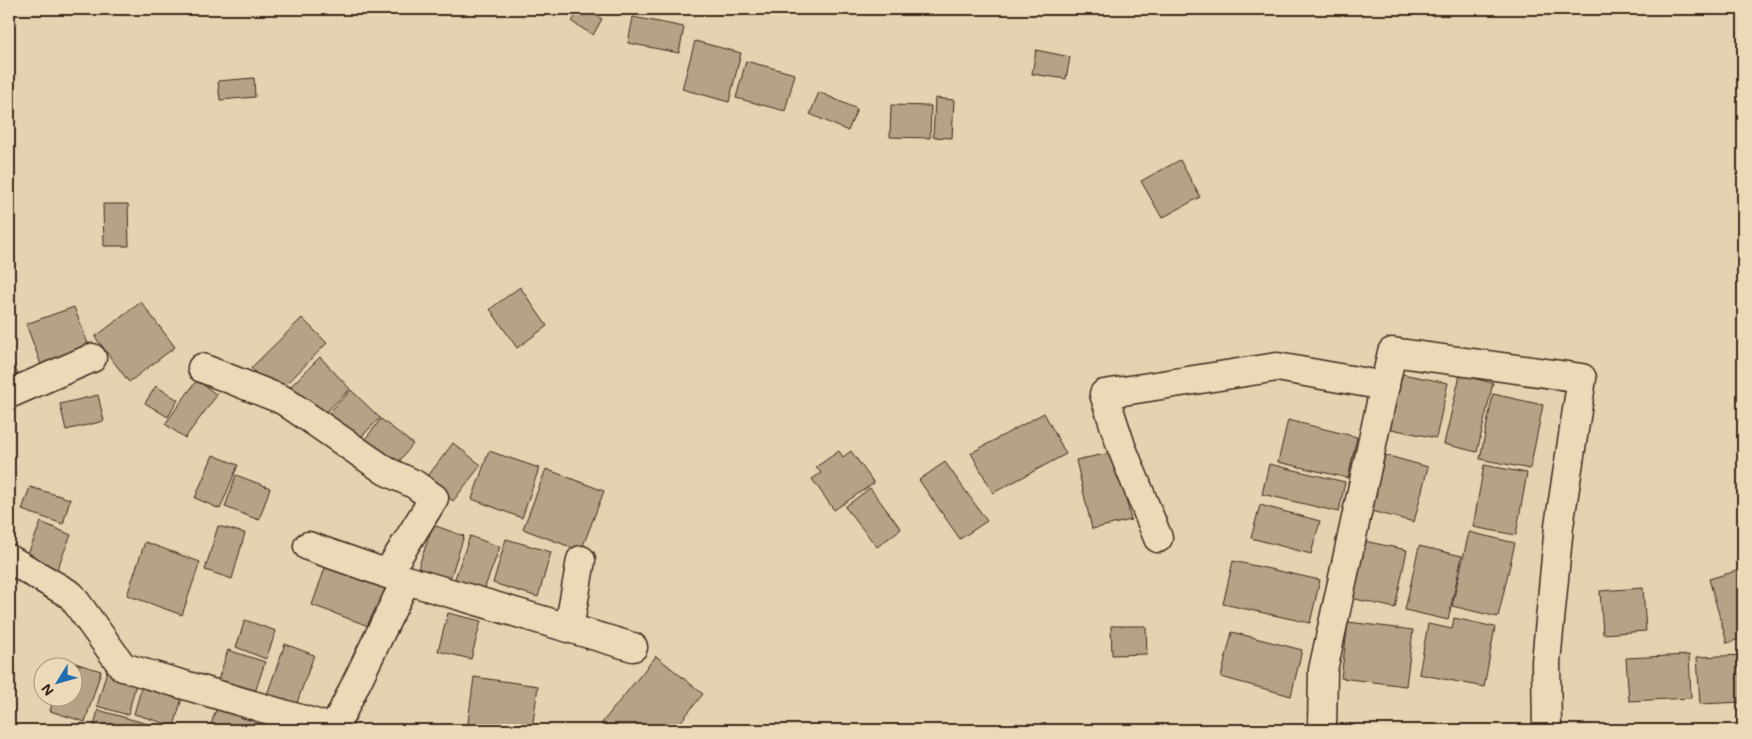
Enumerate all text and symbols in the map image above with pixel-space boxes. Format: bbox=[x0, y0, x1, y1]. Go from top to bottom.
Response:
north arrow bbox=[32, 656, 82, 706]
text: N bbox=[36, 680, 58, 700]

